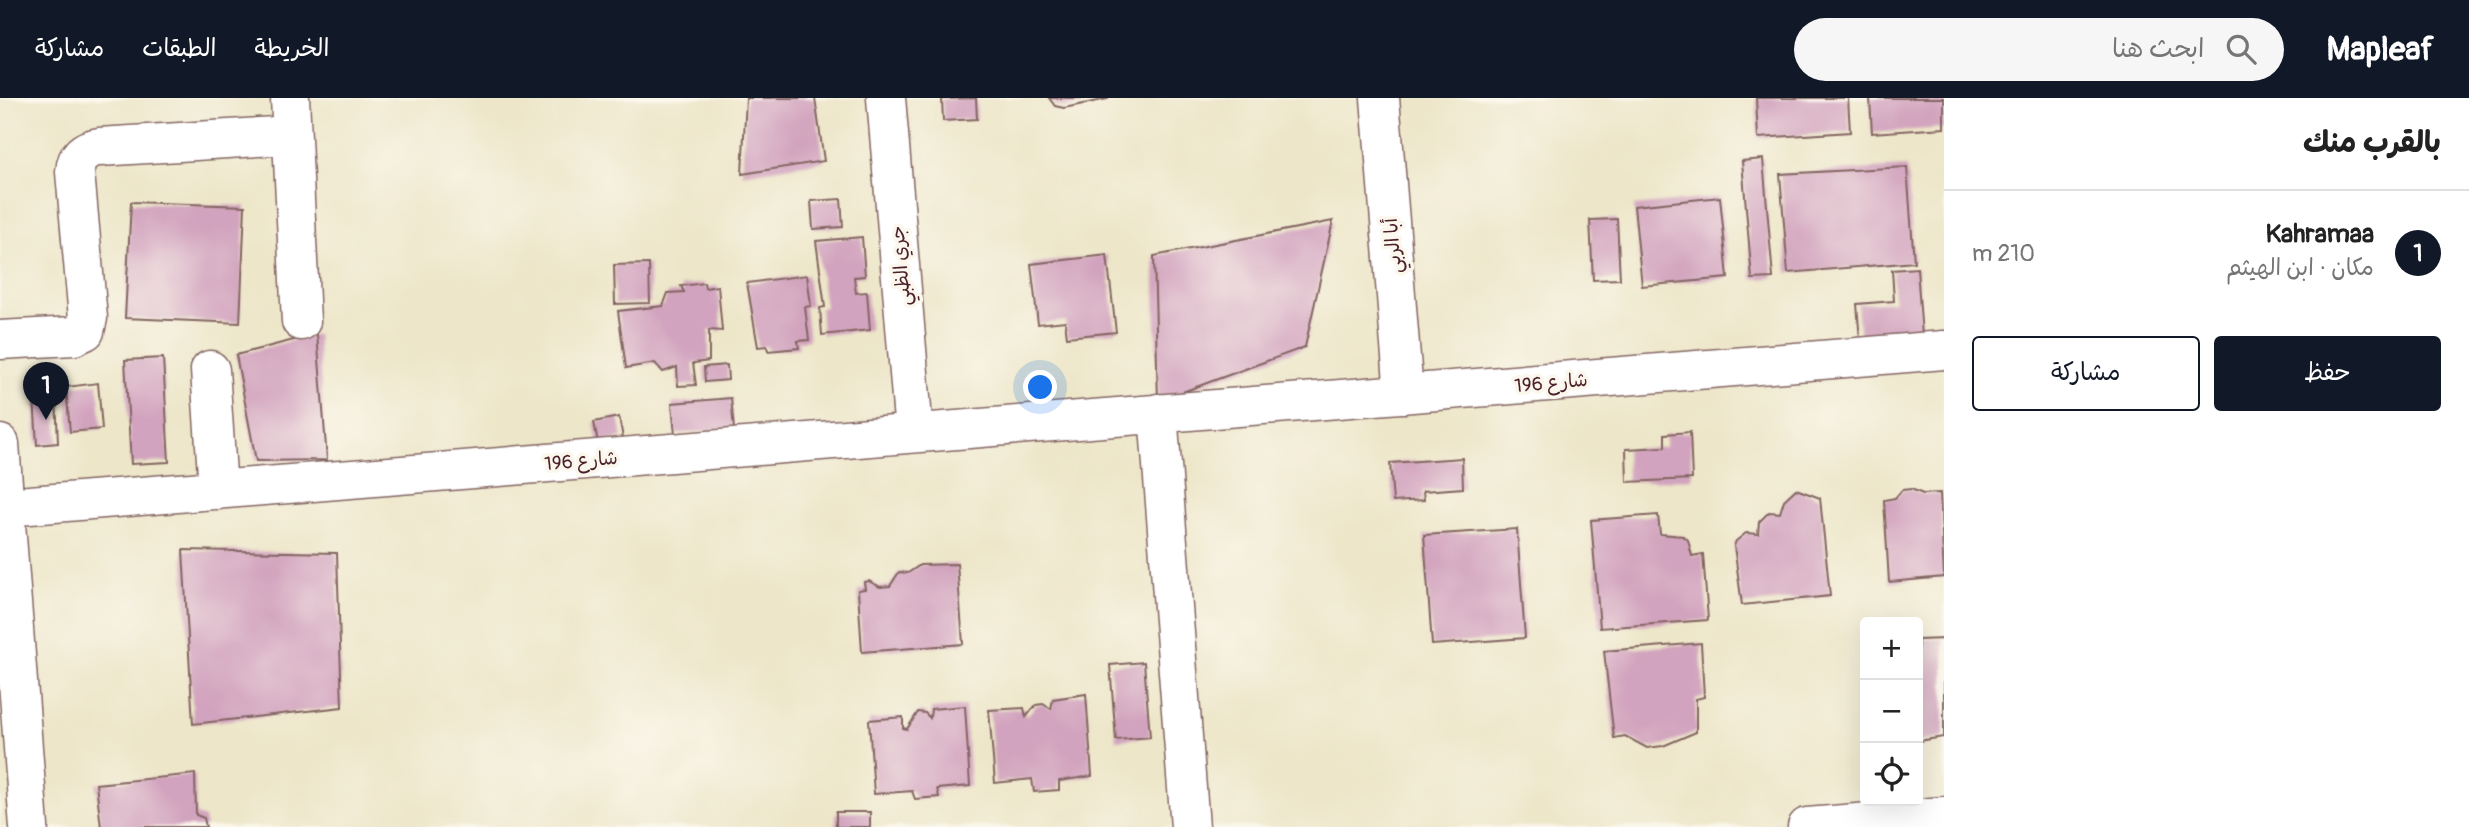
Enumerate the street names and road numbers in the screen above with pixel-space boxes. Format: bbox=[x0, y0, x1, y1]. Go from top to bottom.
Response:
street label: أبا الربي bbox=[1379, 217, 1411, 275]
street label: جري الظبي bbox=[886, 224, 920, 307]
street label: شارع 196 bbox=[1513, 368, 1589, 399]
street label: شارع 196 bbox=[543, 446, 619, 477]

